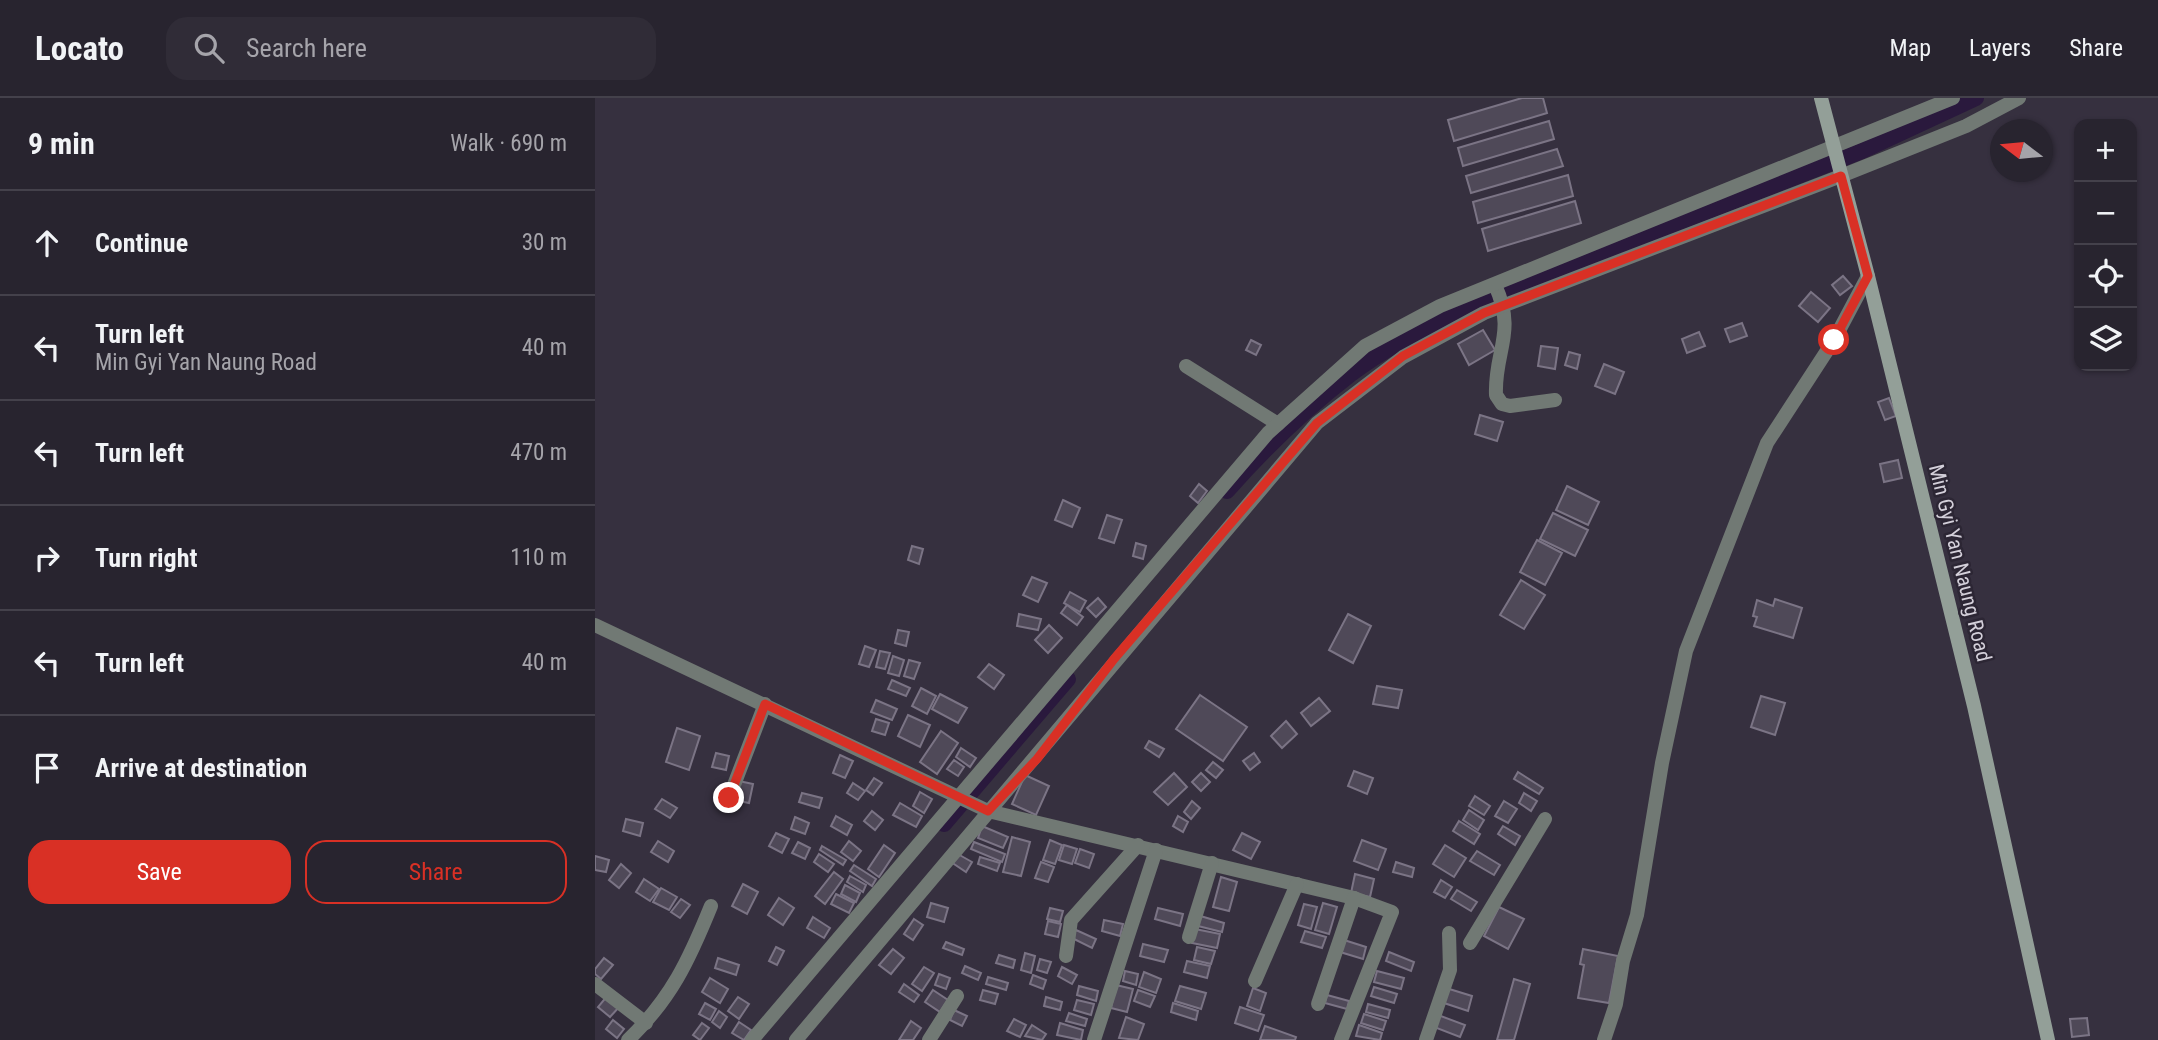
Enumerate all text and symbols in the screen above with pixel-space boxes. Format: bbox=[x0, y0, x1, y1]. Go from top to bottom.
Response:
search box bbox=[166, 17, 656, 80]
text: Locato bbox=[35, 29, 124, 68]
icon: search bbox=[190, 29, 228, 67]
text: Search here bbox=[246, 33, 367, 63]
text: Map bbox=[1890, 34, 1931, 62]
text: Layers bbox=[1969, 34, 2031, 62]
text: Share bbox=[2069, 34, 2123, 62]
north arrow bbox=[1990, 119, 2053, 182]
map controls bbox=[2074, 119, 2137, 371]
button: + bbox=[2074, 119, 2137, 182]
text: 9 min bbox=[28, 126, 95, 161]
text: Walk · 690 m bbox=[450, 130, 567, 157]
button: − bbox=[2074, 182, 2137, 245]
icon: ahead bbox=[28, 224, 66, 262]
text: Continue bbox=[95, 228, 188, 258]
text: 30 m bbox=[522, 229, 567, 256]
button: locate bbox=[2074, 245, 2137, 308]
button: layers bbox=[2074, 308, 2137, 371]
text: Turn left bbox=[95, 319, 184, 349]
route start bbox=[1818, 324, 1849, 355]
icon: left bbox=[28, 329, 66, 367]
text: 40 m bbox=[522, 334, 567, 361]
text: Min Gyi Yan Naung Road bbox=[95, 349, 317, 376]
icon: left bbox=[28, 434, 66, 472]
text: Turn left bbox=[95, 438, 184, 468]
text: 470 m bbox=[510, 439, 567, 466]
street label: Min Gyi Yan Naung Road bbox=[1924, 462, 1996, 664]
icon: right bbox=[28, 539, 66, 577]
text: Turn right bbox=[95, 543, 197, 573]
text: 110 m bbox=[510, 544, 567, 571]
icon: left bbox=[28, 644, 66, 682]
text: Turn left bbox=[95, 648, 184, 678]
text: 40 m bbox=[522, 649, 567, 676]
icon: arrive bbox=[28, 749, 66, 787]
text: Arrive at destination bbox=[95, 753, 307, 783]
route end bbox=[713, 782, 744, 813]
button: Save bbox=[28, 840, 291, 904]
button: Share bbox=[305, 840, 567, 904]

